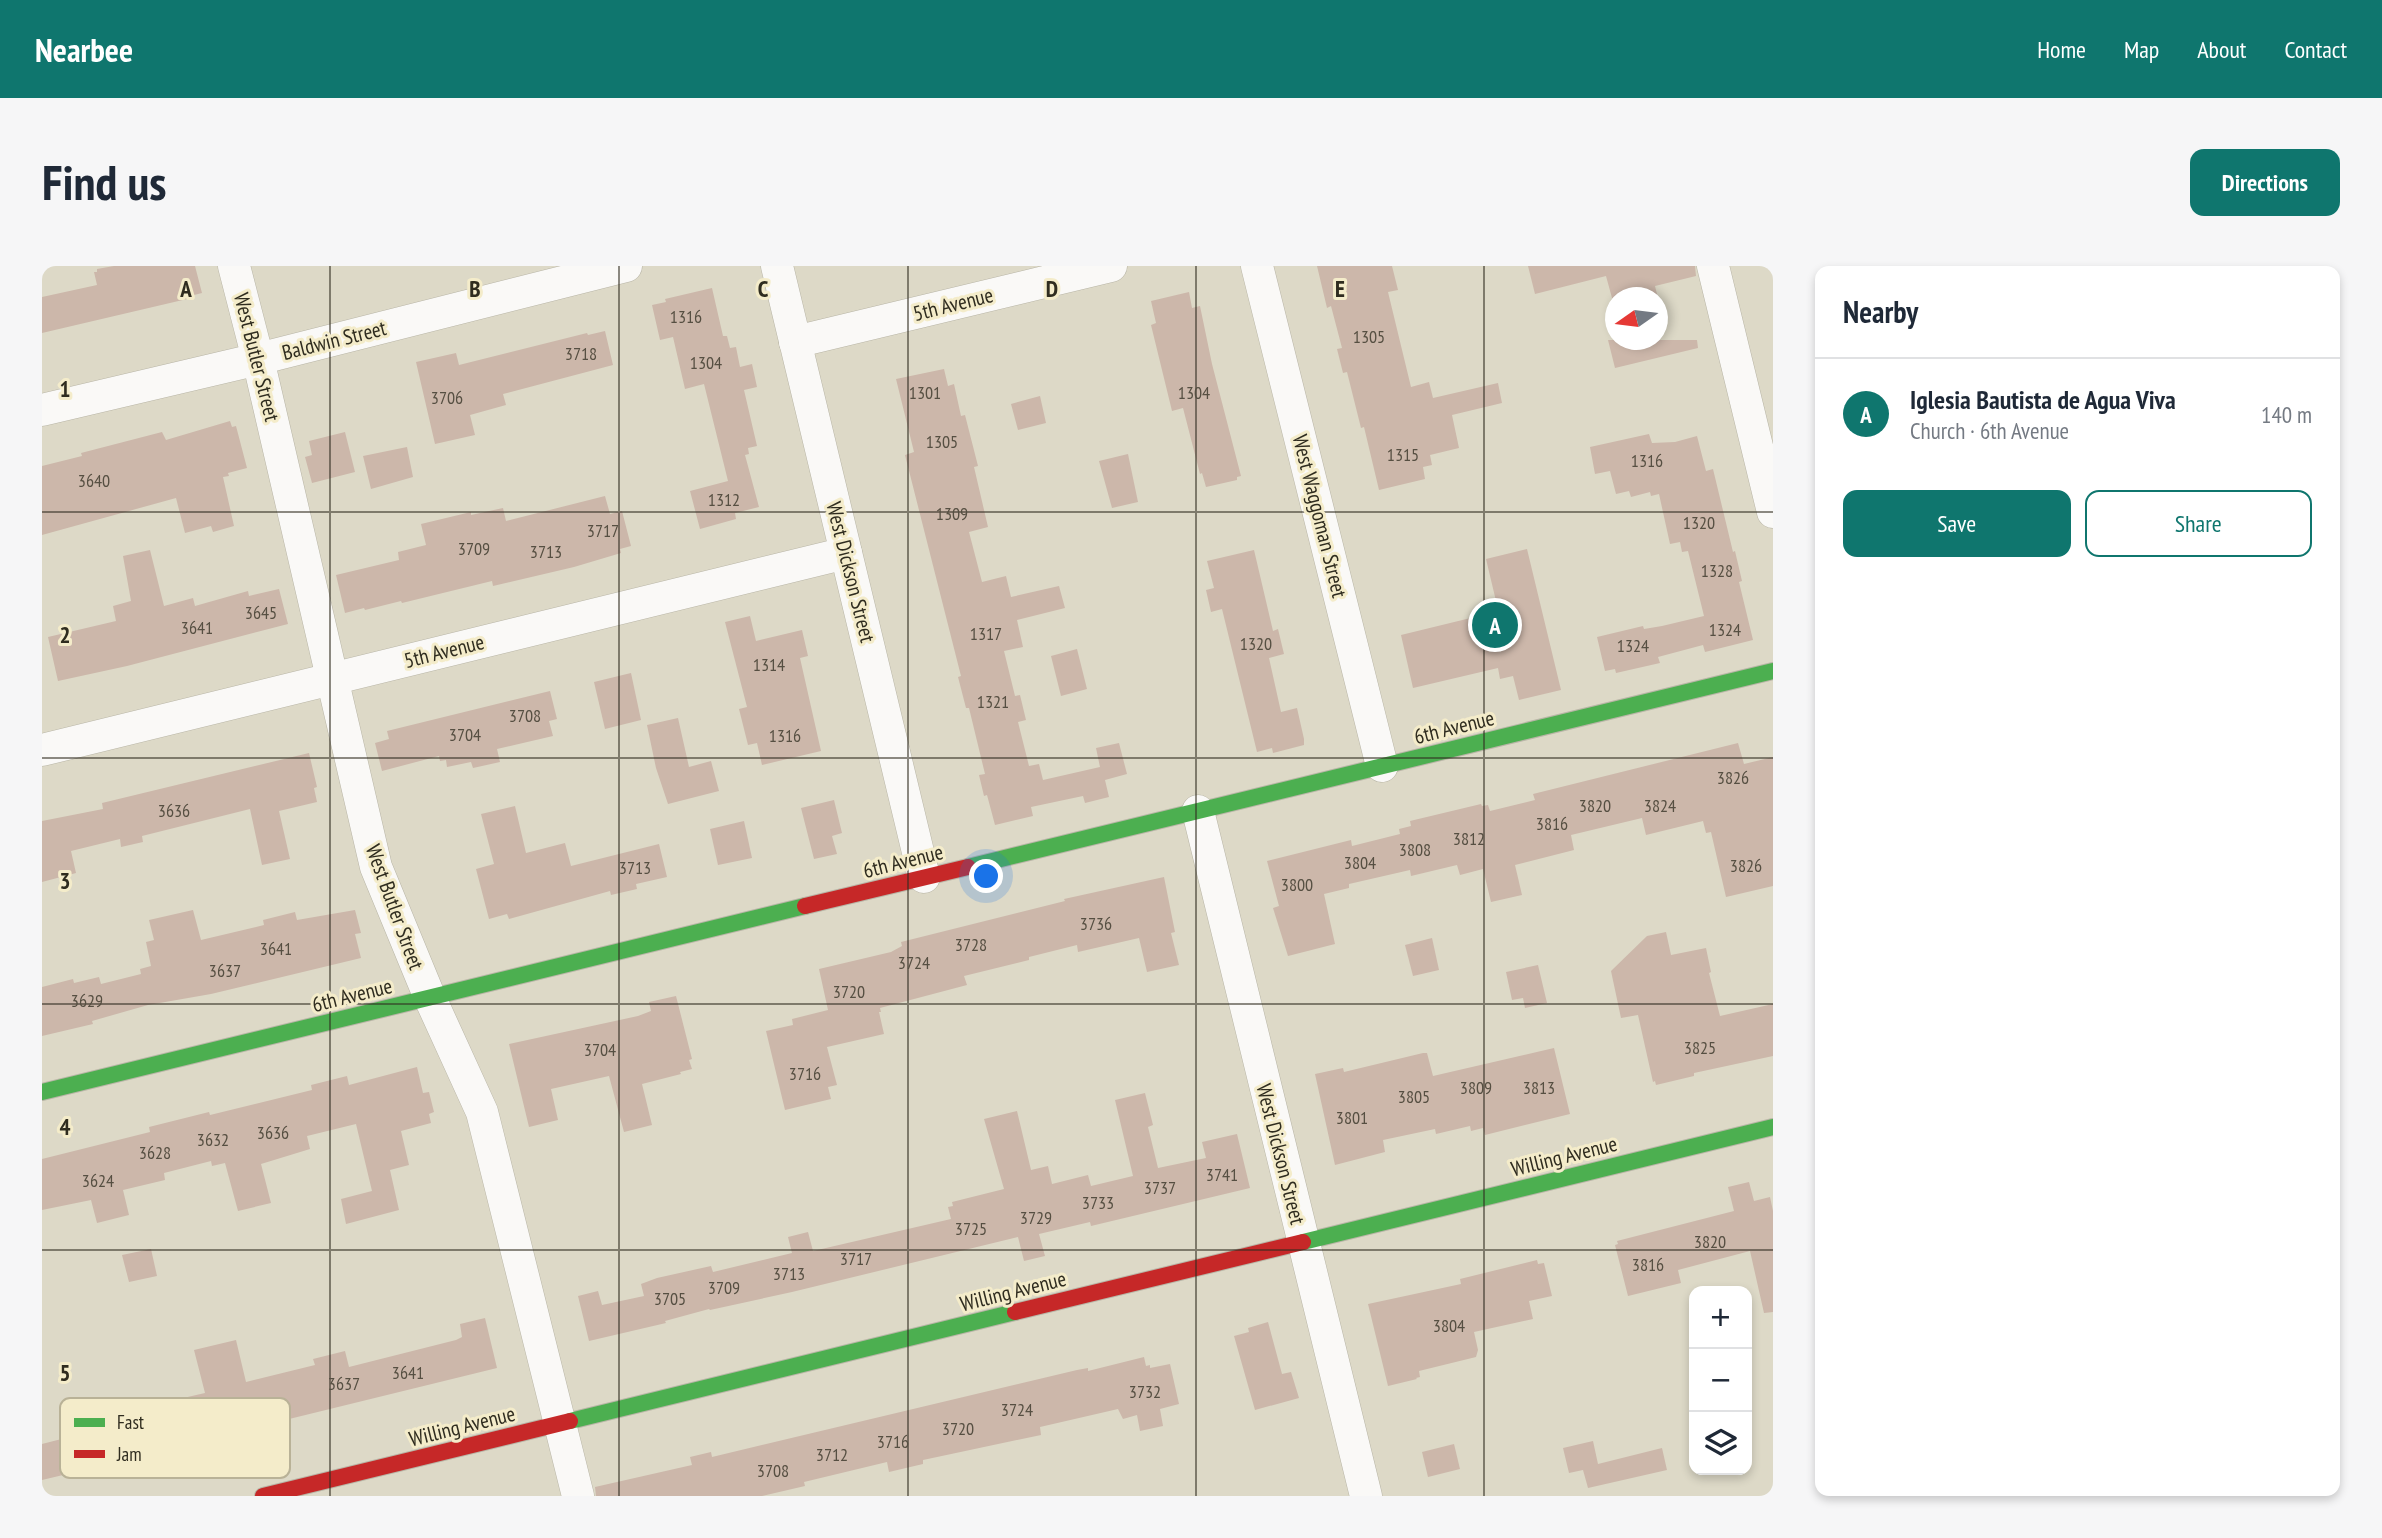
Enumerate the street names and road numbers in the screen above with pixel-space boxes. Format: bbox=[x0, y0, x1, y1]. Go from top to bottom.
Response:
street label: 5th Avenue bbox=[910, 281, 996, 327]
street label: West Butler Street bbox=[228, 290, 286, 424]
street label: Baldwin Street bbox=[279, 314, 389, 366]
street label: West Waggoman Street bbox=[1287, 432, 1353, 601]
street label: West Dickson Street bbox=[820, 499, 882, 645]
street label: 5th Avenue bbox=[401, 628, 487, 674]
street label: 6th Avenue bbox=[1411, 704, 1497, 750]
street label: 6th Avenue bbox=[860, 838, 946, 884]
street label: West Butler Street bbox=[360, 841, 430, 974]
street label: 6th Avenue bbox=[309, 972, 395, 1018]
street label: West Dickson Street bbox=[1250, 1081, 1312, 1227]
street label: Willing Avenue bbox=[1508, 1130, 1620, 1182]
street label: Willing Avenue bbox=[957, 1265, 1069, 1317]
street label: Willing Avenue bbox=[406, 1400, 518, 1452]

